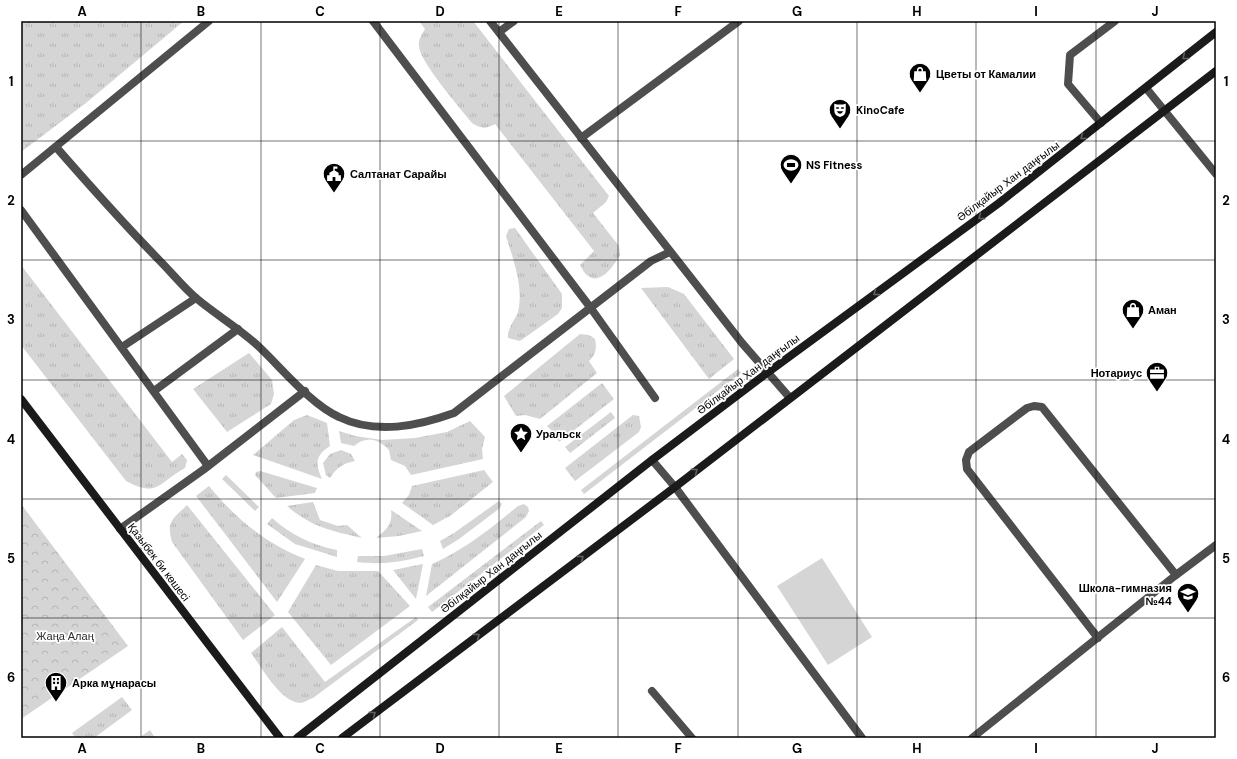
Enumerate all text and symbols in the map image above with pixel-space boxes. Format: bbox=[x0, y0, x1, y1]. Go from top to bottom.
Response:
text: A bbox=[77, 3, 87, 20]
text: B bbox=[197, 3, 205, 20]
text: C bbox=[315, 3, 325, 20]
text: D bbox=[435, 3, 445, 20]
text: E bbox=[555, 3, 563, 20]
text: F bbox=[674, 3, 682, 20]
text: G bbox=[792, 3, 802, 20]
text: H bbox=[912, 3, 922, 20]
text: I bbox=[1034, 3, 1038, 20]
text: J bbox=[1151, 3, 1159, 20]
one-way arrow bbox=[1183, 52, 1190, 59]
shop icon: Цветы от Камалии bbox=[907, 61, 933, 94]
place label: Цветы от Камалии bbox=[936, 67, 1036, 81]
text: 1 bbox=[9, 73, 13, 90]
text: 1 bbox=[1224, 73, 1228, 90]
theatre icon: KinoCafe bbox=[827, 97, 853, 130]
place label: KinoCafe bbox=[856, 103, 905, 117]
one-way arrow bbox=[1081, 132, 1088, 139]
street label: Әбілқайыр Хан даңғылы bbox=[954, 138, 1062, 224]
sports icon: NS Fitness bbox=[778, 152, 804, 185]
place label: NS Fitness bbox=[806, 158, 862, 172]
public building icon: Салтанат Сарайы bbox=[321, 161, 347, 194]
place label: Салтанат Сарайы bbox=[350, 167, 447, 181]
text: 2 bbox=[7, 192, 15, 209]
text: 2 bbox=[1222, 192, 1230, 209]
one-way arrow bbox=[978, 212, 985, 219]
one-way arrow bbox=[873, 289, 880, 296]
shop icon: Аман bbox=[1120, 297, 1146, 330]
place label: Аман bbox=[1148, 303, 1177, 317]
text: 3 bbox=[7, 311, 15, 328]
text: 3 bbox=[1222, 311, 1230, 328]
street label: Әбілқайыр Хан даңғылы bbox=[694, 331, 802, 417]
office icon: Нотариус bbox=[1144, 360, 1170, 393]
place label: Нотариус bbox=[1091, 366, 1142, 380]
place icon: Уральск bbox=[508, 421, 534, 454]
place label: Уральск bbox=[536, 427, 581, 441]
text: 4 bbox=[7, 431, 15, 448]
text: 4 bbox=[1222, 431, 1230, 448]
one-way arrow bbox=[691, 469, 698, 476]
street label: Қазыбек би көшесі bbox=[125, 520, 193, 604]
street label: Әбілқайыр Хан даңғылы bbox=[438, 528, 545, 616]
text: 5 bbox=[7, 550, 15, 567]
text: 5 bbox=[1222, 550, 1230, 567]
one-way arrow bbox=[576, 556, 583, 563]
place label: Школа-гимназия №44 bbox=[1079, 581, 1172, 608]
school or university icon: Школа-гимназия №44 bbox=[1175, 581, 1201, 614]
park label: Жаңа Алаң bbox=[36, 629, 94, 643]
one-way arrow bbox=[472, 634, 479, 641]
text: 6 bbox=[7, 669, 15, 686]
text: 6 bbox=[1222, 669, 1230, 686]
building icon: Арка мұнарасы bbox=[43, 670, 69, 703]
place label: Арка мұнарасы bbox=[72, 676, 156, 690]
one-way arrow bbox=[369, 712, 376, 719]
text: A bbox=[77, 740, 87, 757]
text: B bbox=[197, 740, 205, 757]
text: C bbox=[315, 740, 325, 757]
text: D bbox=[435, 740, 445, 757]
text: E bbox=[555, 740, 563, 757]
text: F bbox=[674, 740, 682, 757]
text: G bbox=[792, 740, 802, 757]
text: H bbox=[912, 740, 922, 757]
text: I bbox=[1034, 740, 1038, 757]
text: J bbox=[1151, 740, 1159, 757]

